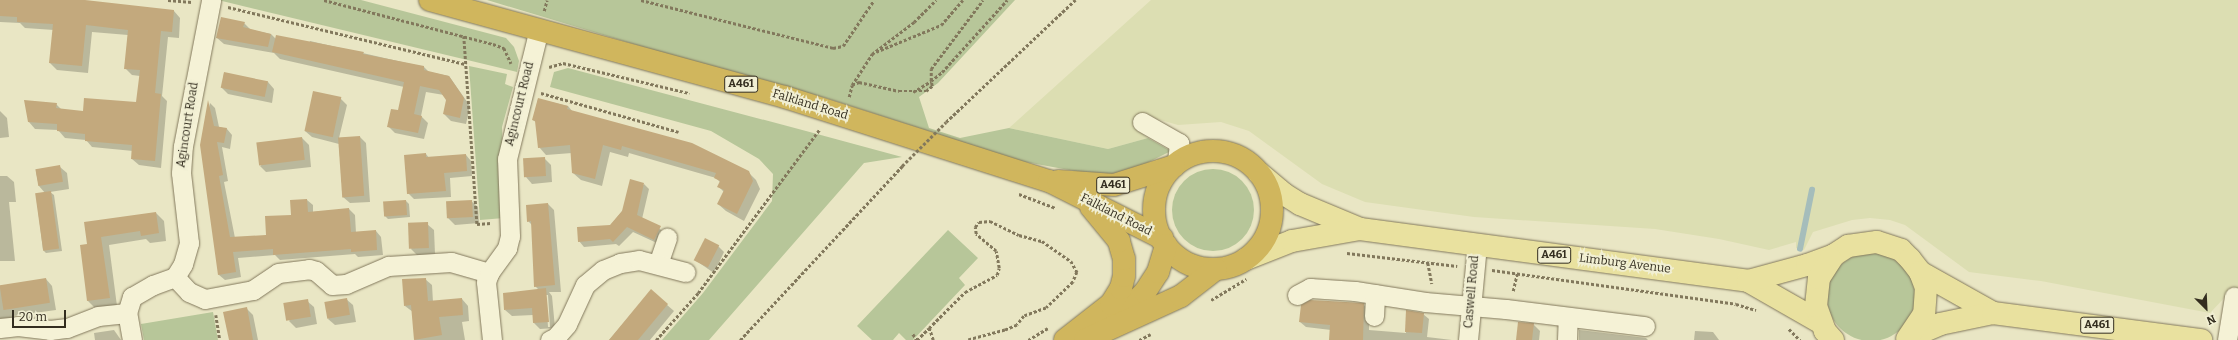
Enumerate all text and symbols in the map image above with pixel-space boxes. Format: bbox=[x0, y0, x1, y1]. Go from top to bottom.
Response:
street label: Agincourt Road bbox=[503, 60, 537, 148]
road number: A461 bbox=[724, 75, 758, 93]
street label: Agincourt Road bbox=[174, 81, 202, 169]
street label: Falkland Road bbox=[771, 87, 849, 123]
road number: A461 bbox=[1096, 176, 1130, 194]
street label: Falkland Road bbox=[1078, 191, 1154, 239]
road number: A461 bbox=[1537, 246, 1571, 264]
street label: Limburg Avenue bbox=[1578, 251, 1672, 277]
street label: Caswell Road bbox=[1462, 255, 1482, 329]
north arrow bbox=[2186, 288, 2226, 328]
scale bar bbox=[14, 302, 68, 328]
text: 20 m bbox=[19, 310, 47, 324]
text: N bbox=[2205, 312, 2218, 327]
road number: A461 bbox=[2080, 316, 2114, 334]

